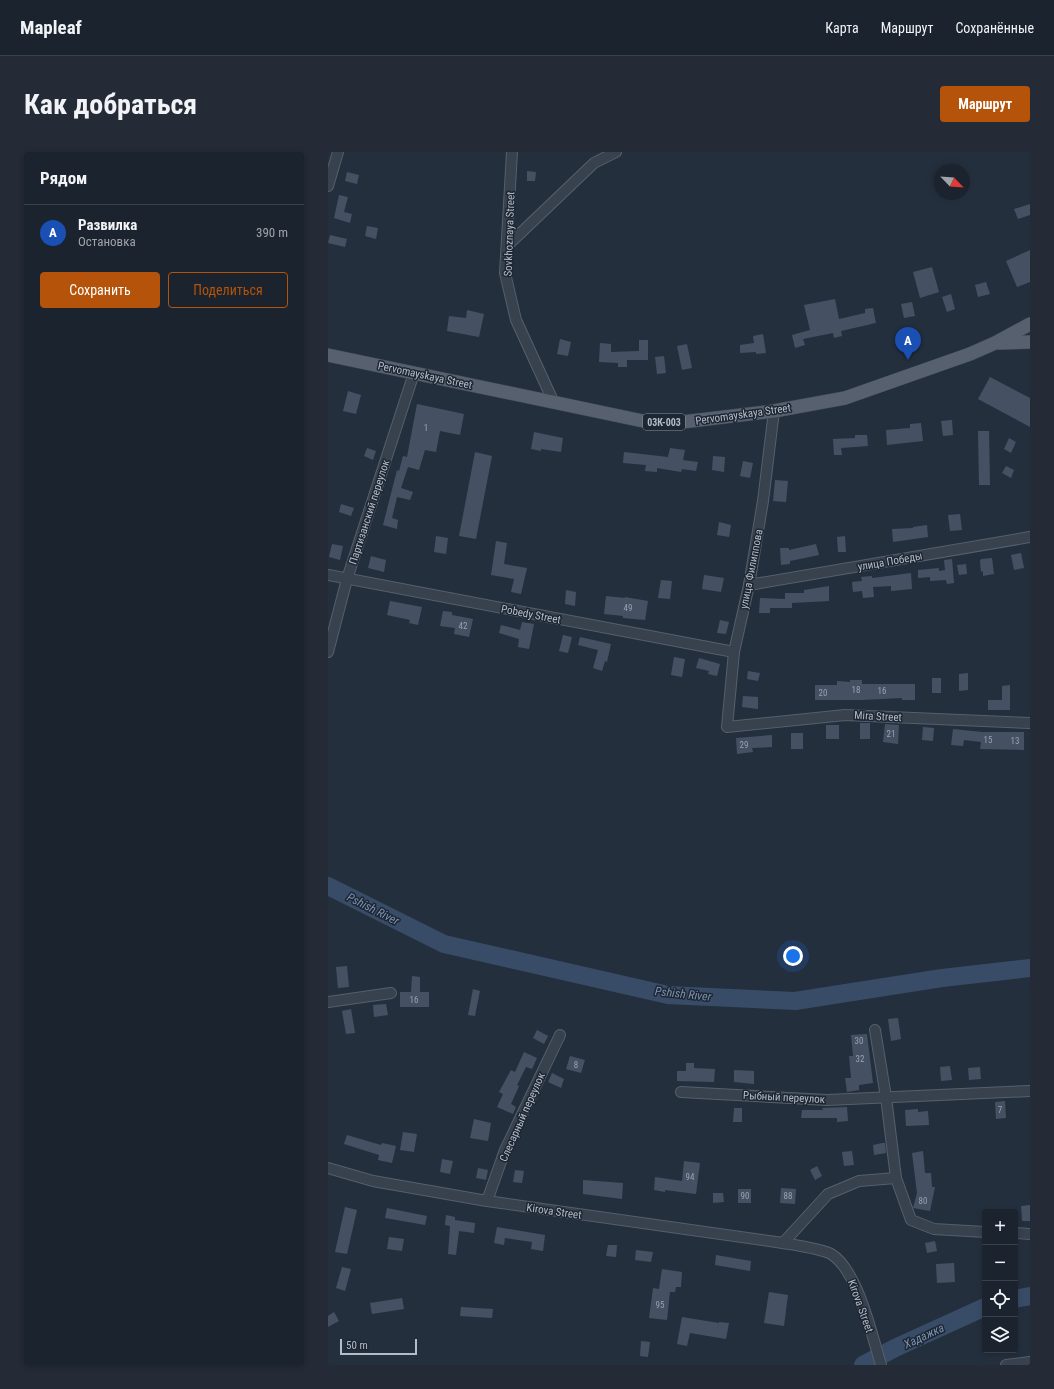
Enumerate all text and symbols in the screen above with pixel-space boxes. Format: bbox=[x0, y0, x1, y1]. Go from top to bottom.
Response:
text: Mapleaf bbox=[20, 16, 82, 39]
text: Карта bbox=[825, 20, 859, 36]
text: Маршрут bbox=[881, 20, 933, 36]
text: Сохранённые bbox=[955, 20, 1034, 36]
button: Маршрут bbox=[940, 86, 1030, 122]
text: Как добраться bbox=[24, 88, 197, 121]
north arrow bbox=[934, 164, 970, 200]
text: Рядом bbox=[40, 168, 87, 188]
street label: Sovkhoznaya Street bbox=[502, 191, 517, 277]
text: Развилка bbox=[78, 216, 137, 234]
text: A bbox=[49, 225, 57, 240]
text: 390 m bbox=[256, 225, 288, 240]
text: Остановка bbox=[78, 234, 136, 249]
button: Сохранить bbox=[40, 272, 160, 308]
button: Поделиться bbox=[168, 272, 288, 308]
pin: A bbox=[895, 327, 921, 360]
street label: Pervomayskaya Street bbox=[377, 359, 473, 392]
street label: Pervomayskaya Street bbox=[695, 401, 792, 428]
road number: 03К-003 bbox=[643, 414, 685, 430]
house number: 1 bbox=[424, 423, 428, 433]
street label: Партизанский переулок bbox=[346, 457, 393, 566]
street label: улица Филиппова bbox=[737, 528, 766, 610]
street label: улица Победы bbox=[857, 549, 923, 574]
street label: Pobedy Street bbox=[500, 602, 562, 627]
house number: 49 bbox=[624, 603, 632, 613]
house number: 42 bbox=[459, 621, 468, 631]
house number: 18 bbox=[852, 685, 860, 695]
house number: 16 bbox=[878, 686, 886, 696]
house number: 20 bbox=[819, 688, 827, 698]
street label: Mira Street bbox=[854, 709, 902, 724]
house number: 21 bbox=[887, 729, 895, 739]
house number: 15 bbox=[984, 735, 993, 745]
house number: 13 bbox=[1011, 736, 1019, 746]
house number: 29 bbox=[740, 740, 748, 750]
water label: Pshish River bbox=[345, 890, 402, 928]
your location bbox=[783, 946, 803, 966]
water label: Pshish River bbox=[654, 984, 712, 1004]
house number: 16 bbox=[410, 995, 418, 1005]
house number: 30 bbox=[855, 1036, 863, 1046]
house number: 32 bbox=[856, 1054, 865, 1064]
house number: 8 bbox=[574, 1060, 578, 1070]
street label: Слесарный переулок bbox=[497, 1070, 548, 1164]
street label: Рыбный переулок bbox=[743, 1089, 826, 1106]
house number: 7 bbox=[998, 1105, 1003, 1115]
house number: 94 bbox=[686, 1172, 695, 1182]
house number: 90 bbox=[741, 1191, 749, 1201]
house number: 88 bbox=[784, 1191, 792, 1201]
house number: 80 bbox=[919, 1196, 927, 1206]
street label: Kirova Street bbox=[526, 1201, 582, 1222]
map controls bbox=[982, 1209, 1018, 1353]
button: + bbox=[982, 1209, 1018, 1245]
button: − bbox=[982, 1245, 1018, 1281]
street label: Kirova Street bbox=[845, 1278, 876, 1334]
button: locate bbox=[982, 1281, 1018, 1317]
house number: 95 bbox=[656, 1300, 665, 1310]
button: layers bbox=[982, 1317, 1018, 1353]
water label: Хадажка bbox=[901, 1321, 946, 1352]
scale bar bbox=[340, 1337, 417, 1356]
text: 50 m bbox=[346, 1339, 368, 1352]

